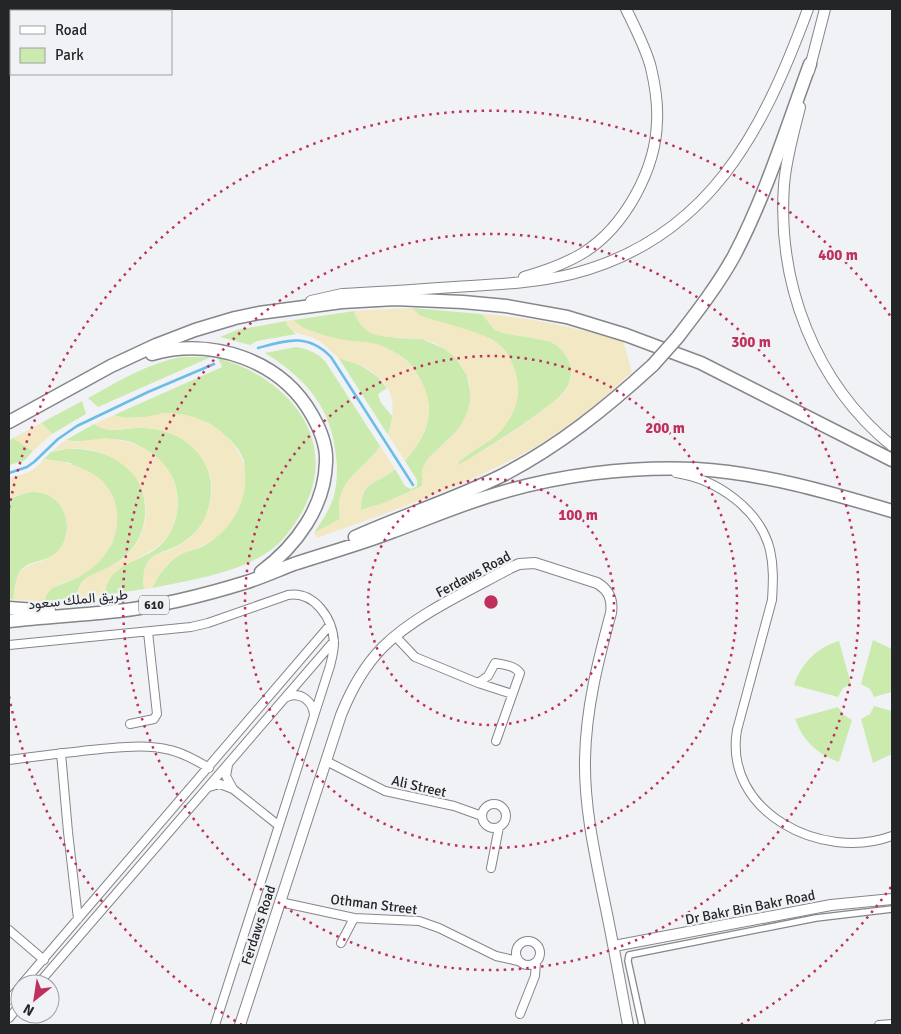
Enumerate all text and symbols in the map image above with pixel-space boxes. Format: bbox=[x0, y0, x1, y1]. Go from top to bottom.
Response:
legend bbox=[10, 10, 172, 75]
text: Road bbox=[55, 21, 87, 39]
text: Park bbox=[55, 46, 84, 64]
text: 400 m bbox=[818, 246, 858, 264]
text: 300 m bbox=[731, 333, 771, 351]
text: 200 m bbox=[645, 419, 685, 437]
text: 100 m bbox=[558, 506, 598, 524]
street label: Ferdaws Road bbox=[433, 548, 514, 601]
street label: طريق الملك سعود bbox=[27, 586, 129, 613]
centre of rings bbox=[482, 593, 500, 611]
road number: 610 bbox=[139, 596, 169, 614]
street label: Ali Street bbox=[390, 772, 448, 801]
street label: Ferdaws Road bbox=[238, 883, 279, 967]
street label: Dr Bakr Bin Bakr Road bbox=[684, 887, 816, 928]
street label: Othman Street bbox=[330, 891, 418, 918]
north arrow bbox=[10, 974, 60, 1024]
text: N bbox=[20, 1000, 37, 1020]

